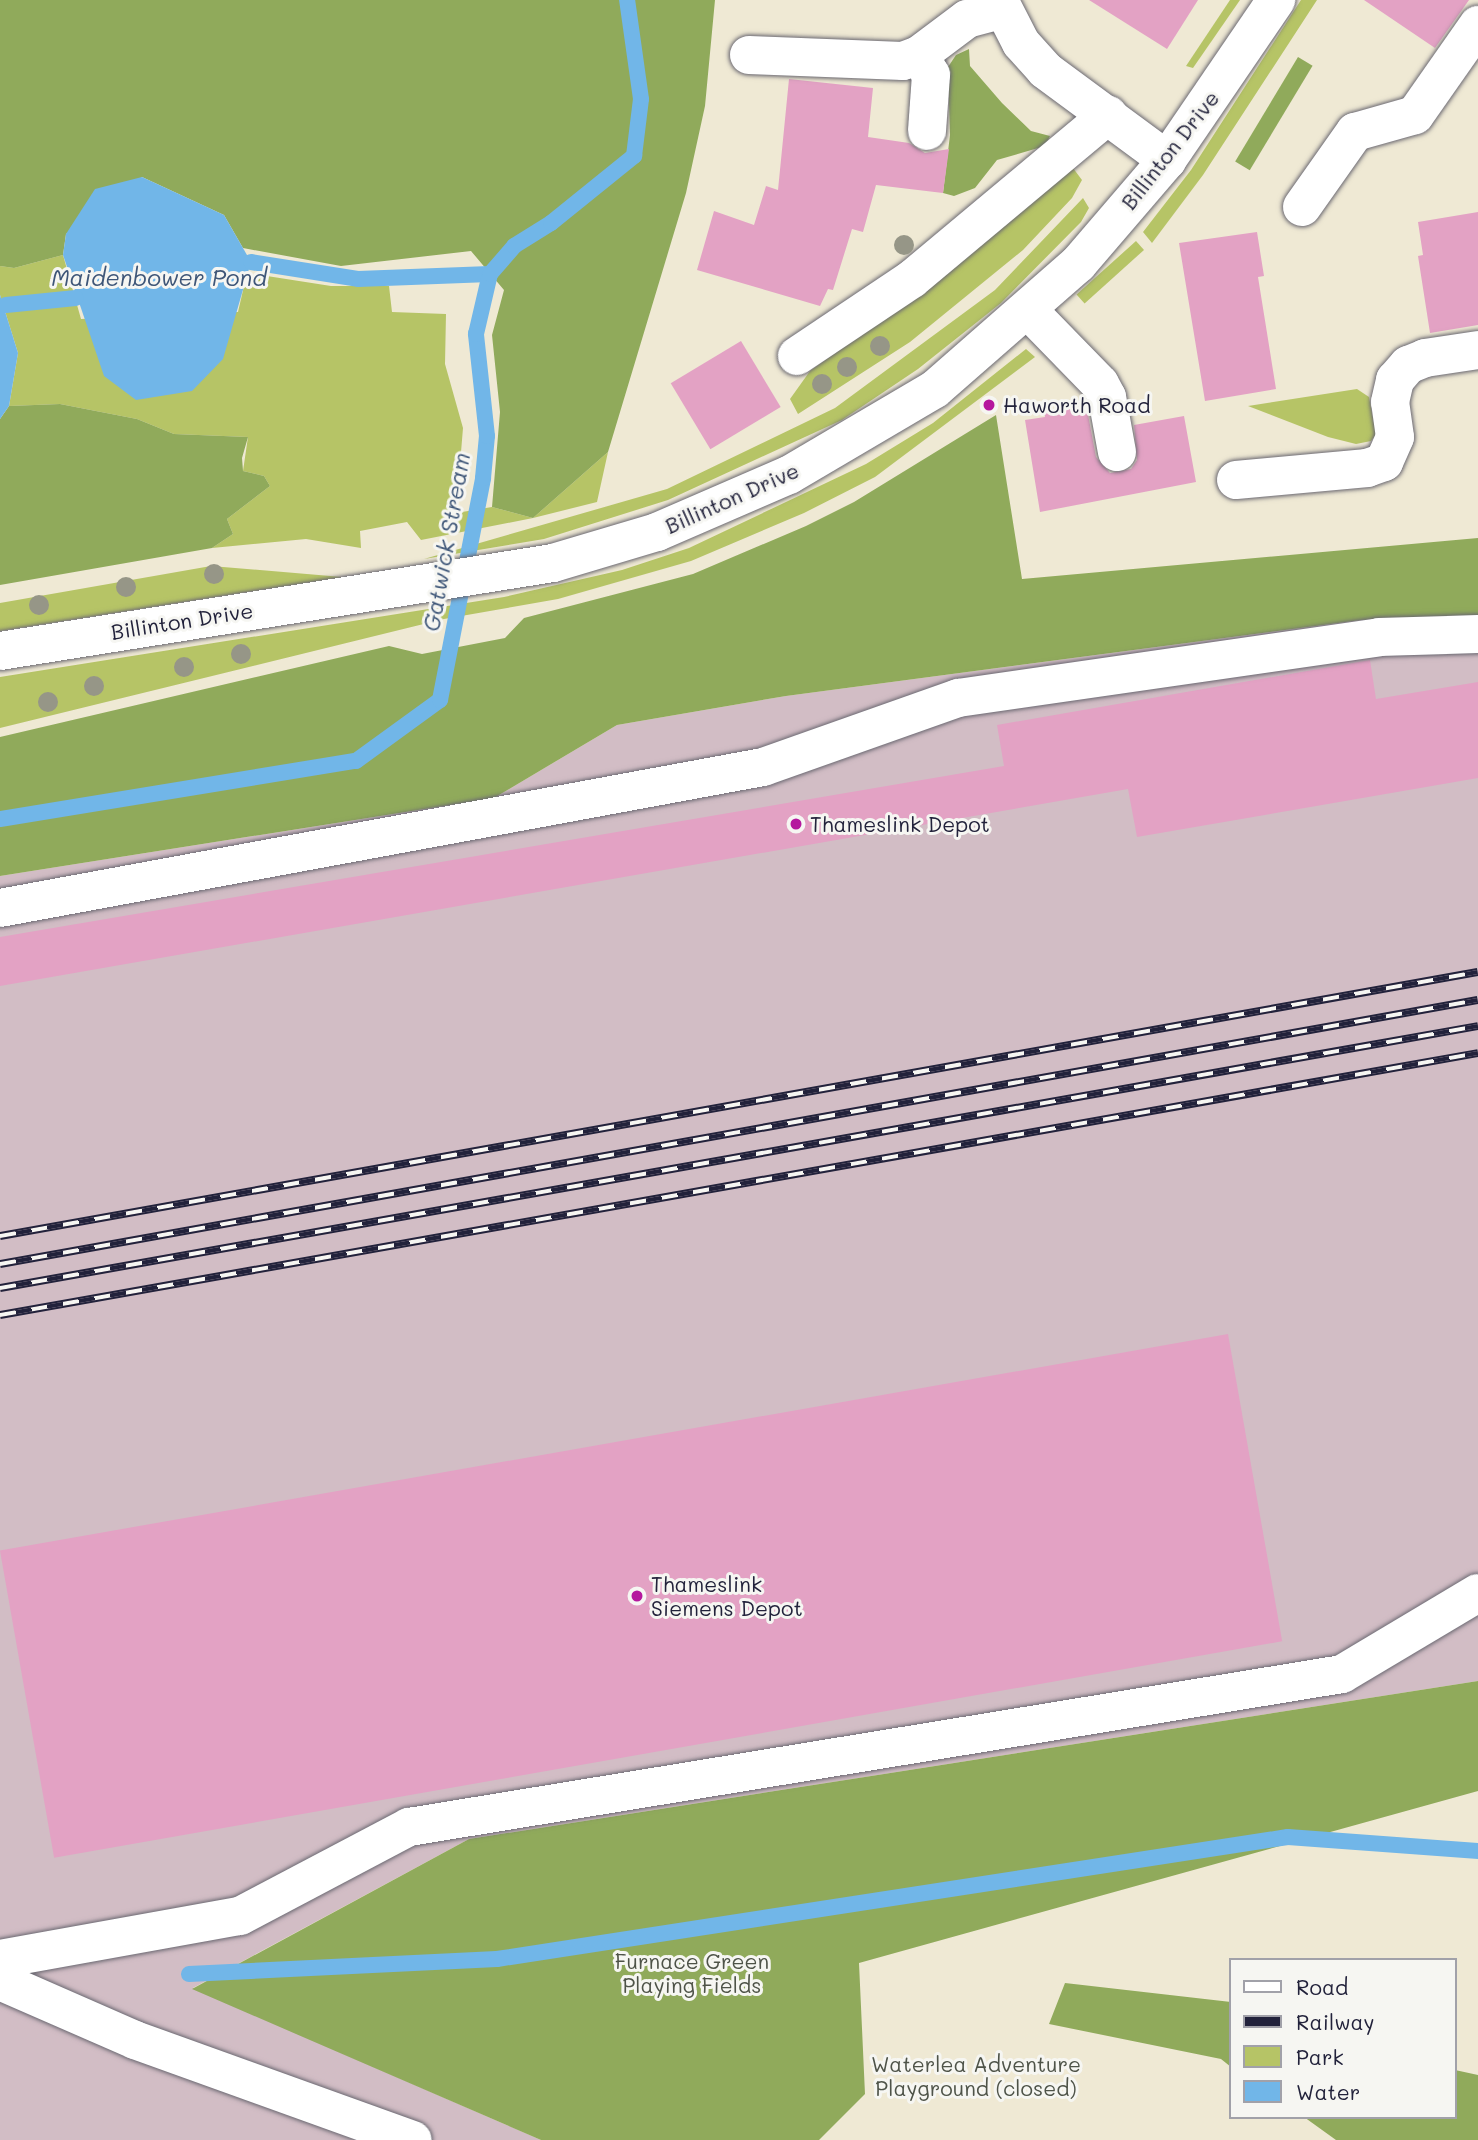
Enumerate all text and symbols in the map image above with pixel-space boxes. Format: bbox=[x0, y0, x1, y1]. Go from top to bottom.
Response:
street label: Billinton Drive bbox=[1116, 86, 1224, 214]
water label: Maidenbower Pond bbox=[51, 263, 267, 291]
place label: Haworth Road bbox=[1003, 392, 1150, 418]
marker: Haworth Road bbox=[981, 397, 997, 413]
water label: Gatwick Stream bbox=[417, 450, 475, 634]
street label: Billinton Drive bbox=[661, 457, 803, 539]
street label: Billinton Drive bbox=[109, 597, 255, 645]
place label: Thameslink Depot bbox=[810, 811, 990, 837]
marker: Thameslink Depot bbox=[788, 816, 804, 832]
place label: Thameslink Siemens Depot bbox=[651, 1571, 803, 1621]
marker: Thameslink Siemens Depot bbox=[629, 1588, 645, 1604]
park label: Furnace Green Playing Fields bbox=[615, 1948, 769, 1998]
legend bbox=[1230, 1958, 1457, 2119]
text: Road bbox=[1296, 1973, 1348, 2000]
text: Railway bbox=[1296, 2008, 1375, 2035]
text: Park bbox=[1296, 2043, 1344, 2070]
park label: Waterlea Adventure Playground (closed) bbox=[871, 2051, 1081, 2101]
text: Water bbox=[1296, 2078, 1360, 2105]

